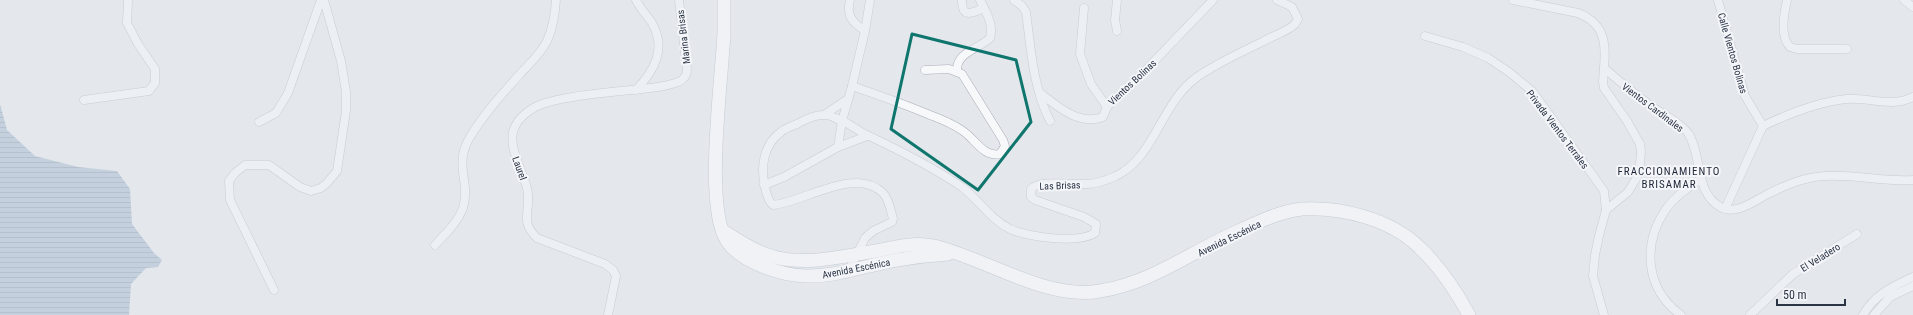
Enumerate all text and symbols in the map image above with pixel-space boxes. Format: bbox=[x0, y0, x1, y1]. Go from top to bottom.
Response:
street label: Marina Brisas bbox=[675, 9, 692, 65]
street label: Calle Vientos Bolinas bbox=[1716, 12, 1749, 95]
street label: Vientos Bolinas bbox=[1106, 57, 1159, 107]
street label: Vientos Cardinales bbox=[1620, 81, 1686, 134]
street label: Privada Vientos Terrales bbox=[1524, 88, 1591, 171]
street label: Laurel bbox=[510, 155, 529, 181]
district label: FRACCIONAMIENTO BRISAMAR bbox=[1618, 165, 1720, 191]
street label: Las Brisas bbox=[1039, 179, 1081, 192]
street label: Avenida Escénica bbox=[1196, 218, 1263, 259]
street label: El Veladero bbox=[1799, 241, 1842, 274]
street label: Avenida Escénica bbox=[821, 256, 891, 280]
scale bar bbox=[1777, 281, 1845, 307]
text: 50 m bbox=[1783, 288, 1807, 302]

